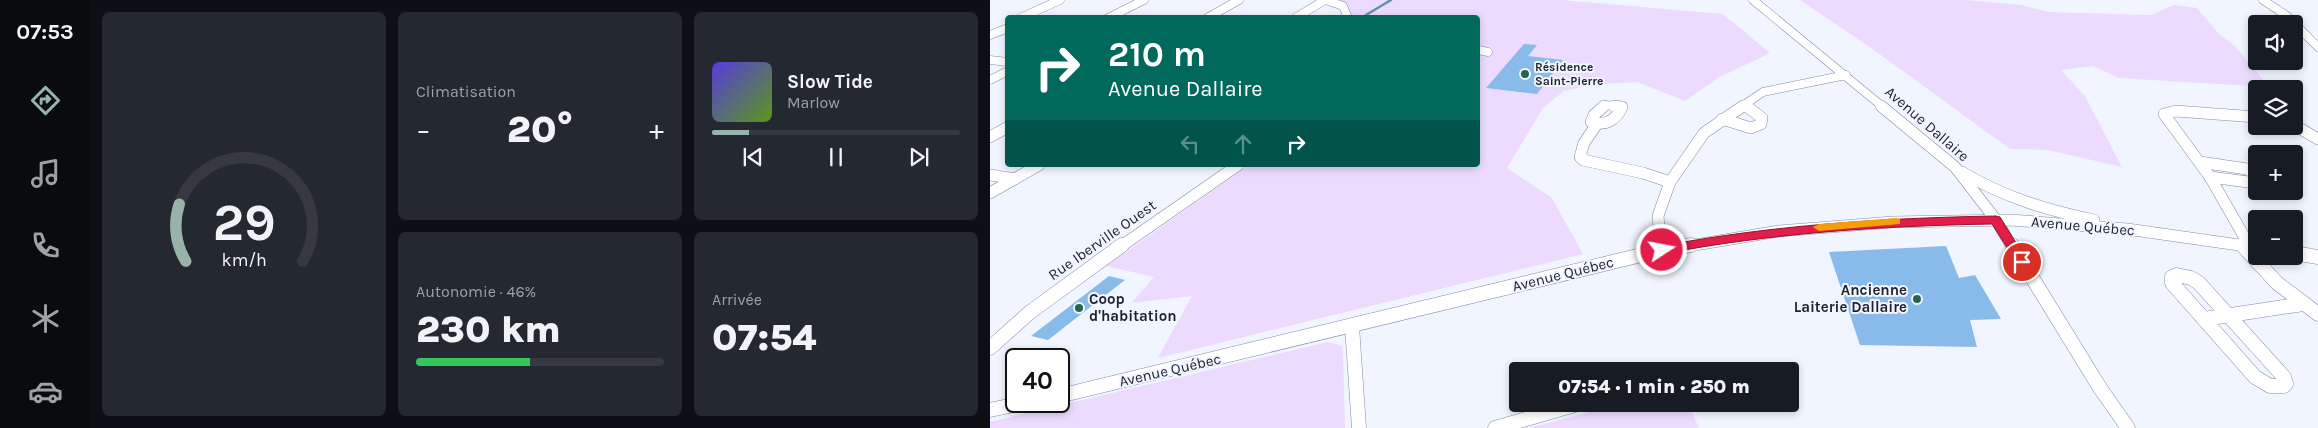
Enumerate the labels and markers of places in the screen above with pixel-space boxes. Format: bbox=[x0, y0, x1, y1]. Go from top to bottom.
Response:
place label: Résidence Saint-Pierre bbox=[1535, 60, 1603, 88]
marker: Résidence Saint-Pierre bbox=[1519, 68, 1531, 80]
pin bbox=[2001, 241, 2043, 283]
place label: Ancienne Laiterie Dallaire bbox=[1794, 281, 1907, 316]
place label: Coop d'habitation bbox=[1089, 290, 1177, 325]
marker: Ancienne Laiterie Dallaire bbox=[1911, 293, 1923, 305]
marker: Coop d'habitation bbox=[1073, 302, 1085, 314]

